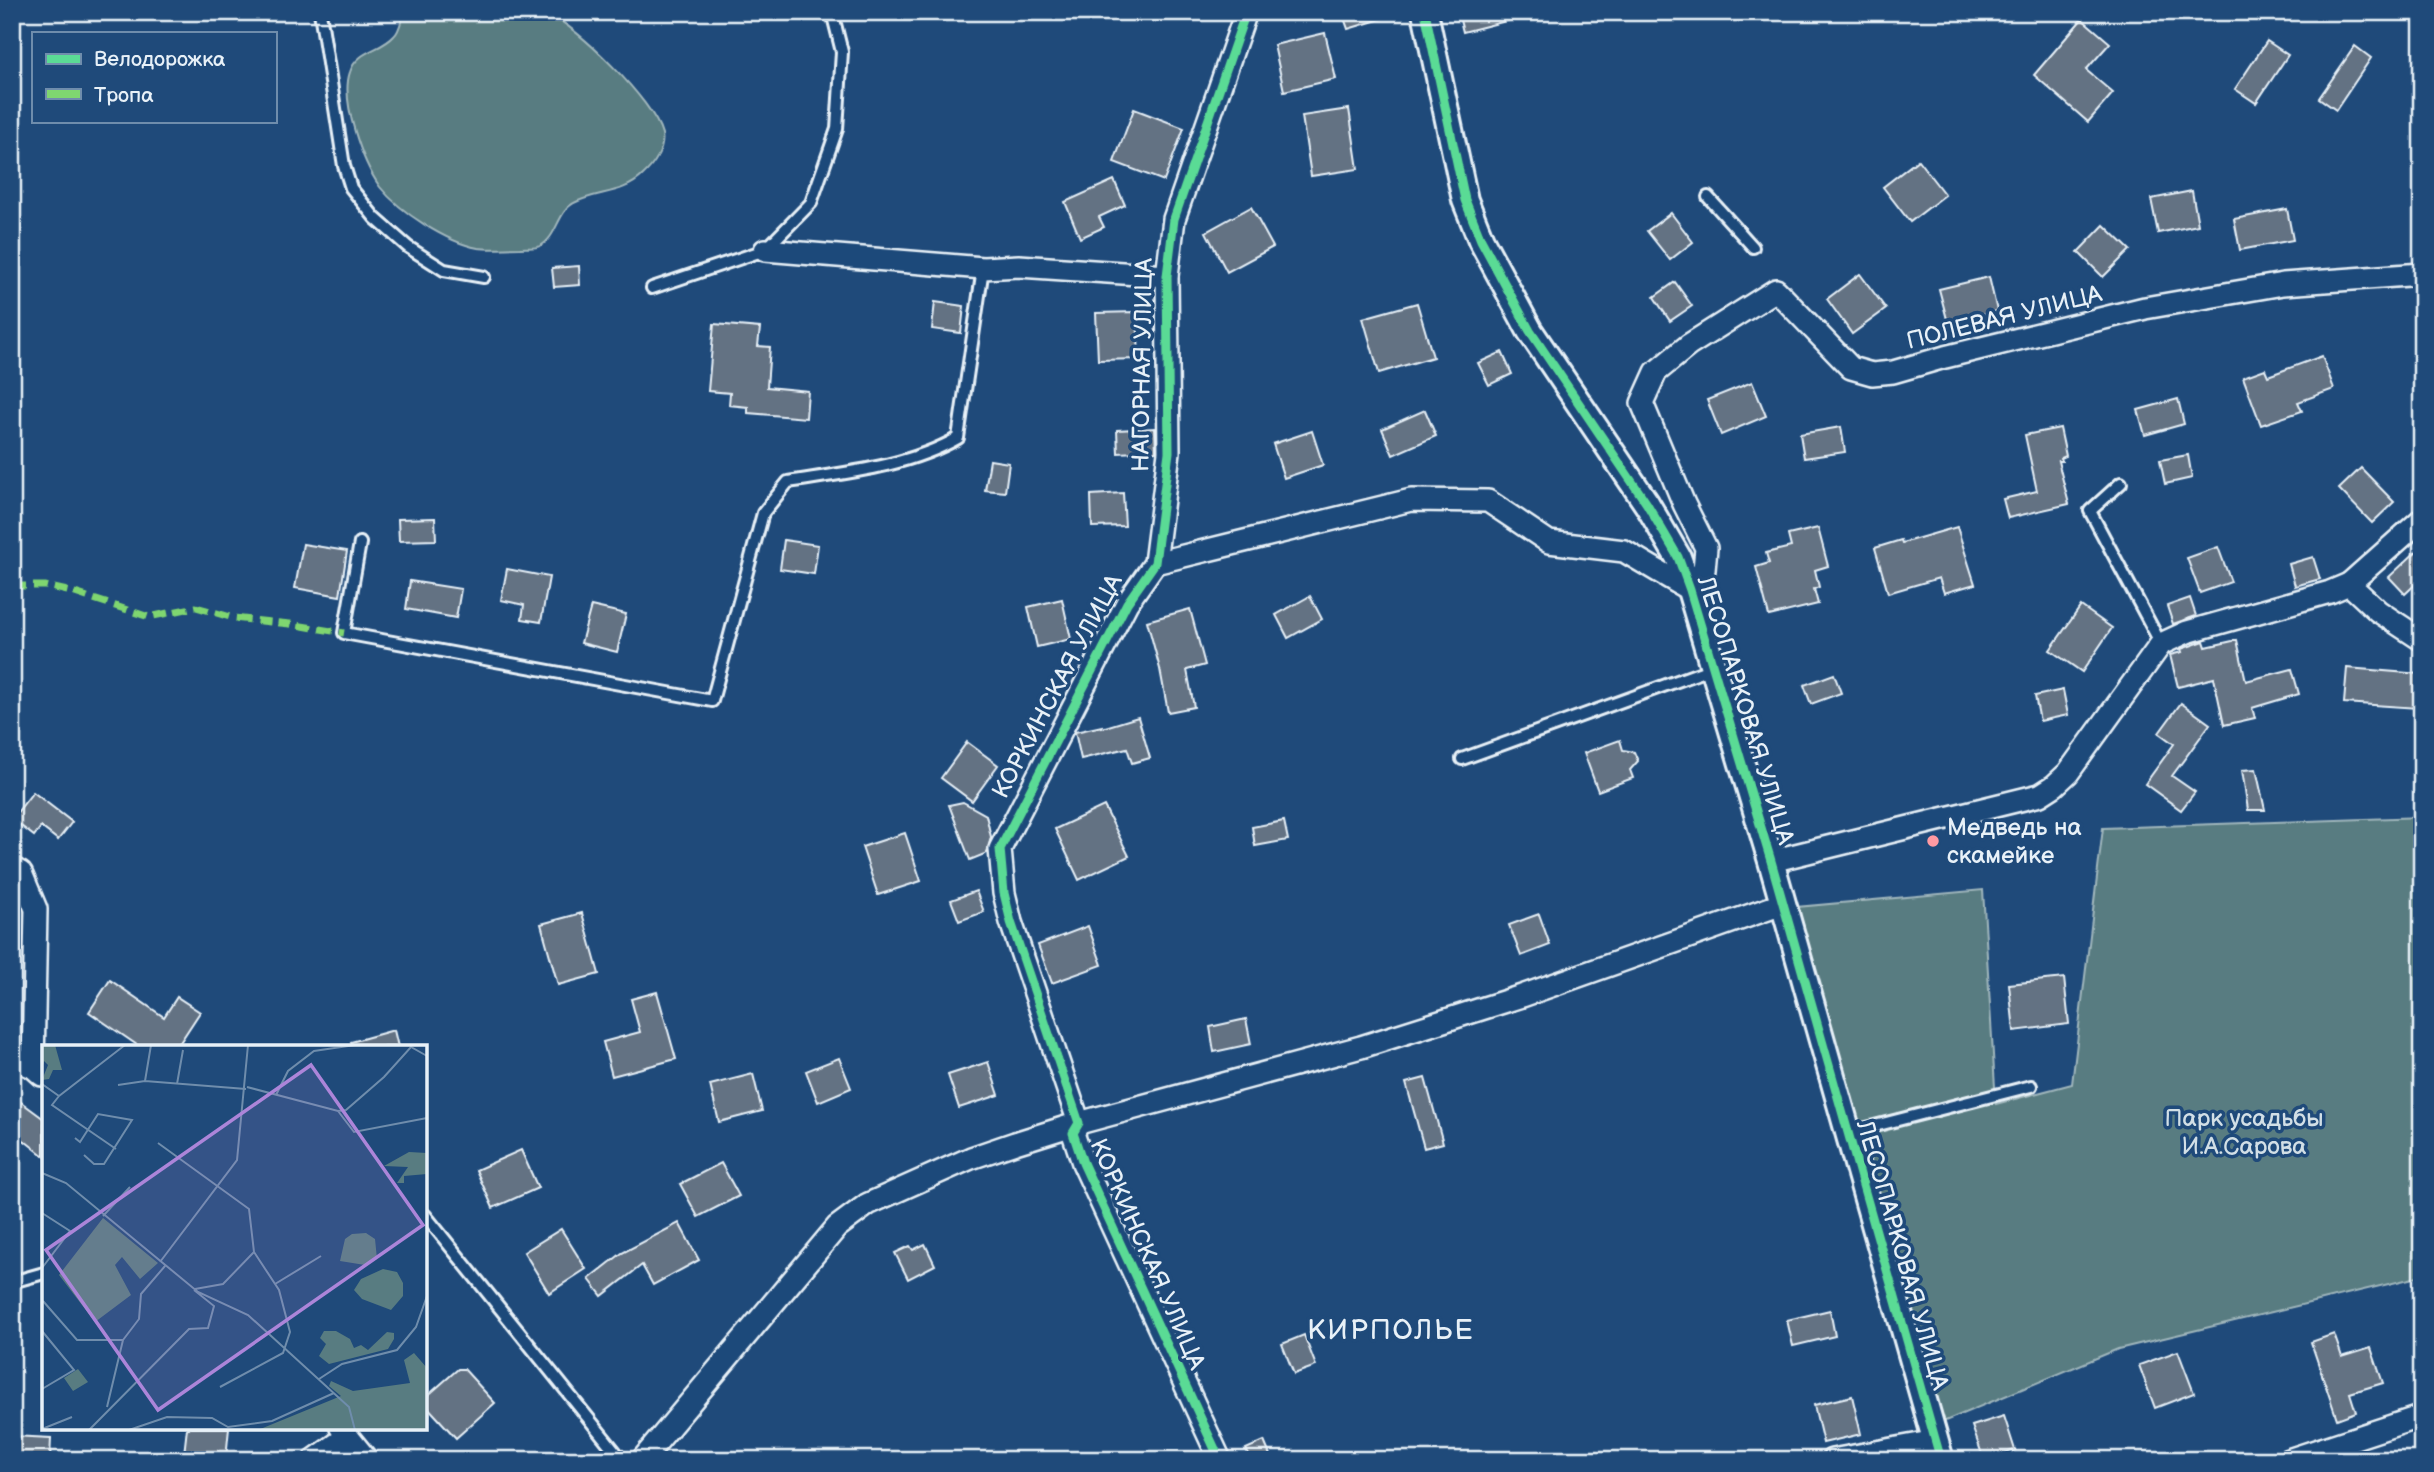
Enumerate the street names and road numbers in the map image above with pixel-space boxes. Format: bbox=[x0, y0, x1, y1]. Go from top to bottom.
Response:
street label: НАГОРНАЯ УЛИЦА bbox=[1126, 257, 1159, 472]
street label: ПОЛЕВАЯ УЛИЦА bbox=[1903, 279, 2105, 356]
street label: КОРКИНСКАЯ УЛИЦА bbox=[986, 569, 1129, 803]
street label: ЛЕСОПАРКОВАЯ УЛИЦА bbox=[1691, 571, 1800, 848]
street label: ЛЕСОПАРКОВАЯ УЛИЦА bbox=[1850, 1116, 1955, 1394]
street label: КОРКИНСКАЯ УЛИЦА bbox=[1084, 1134, 1212, 1375]

